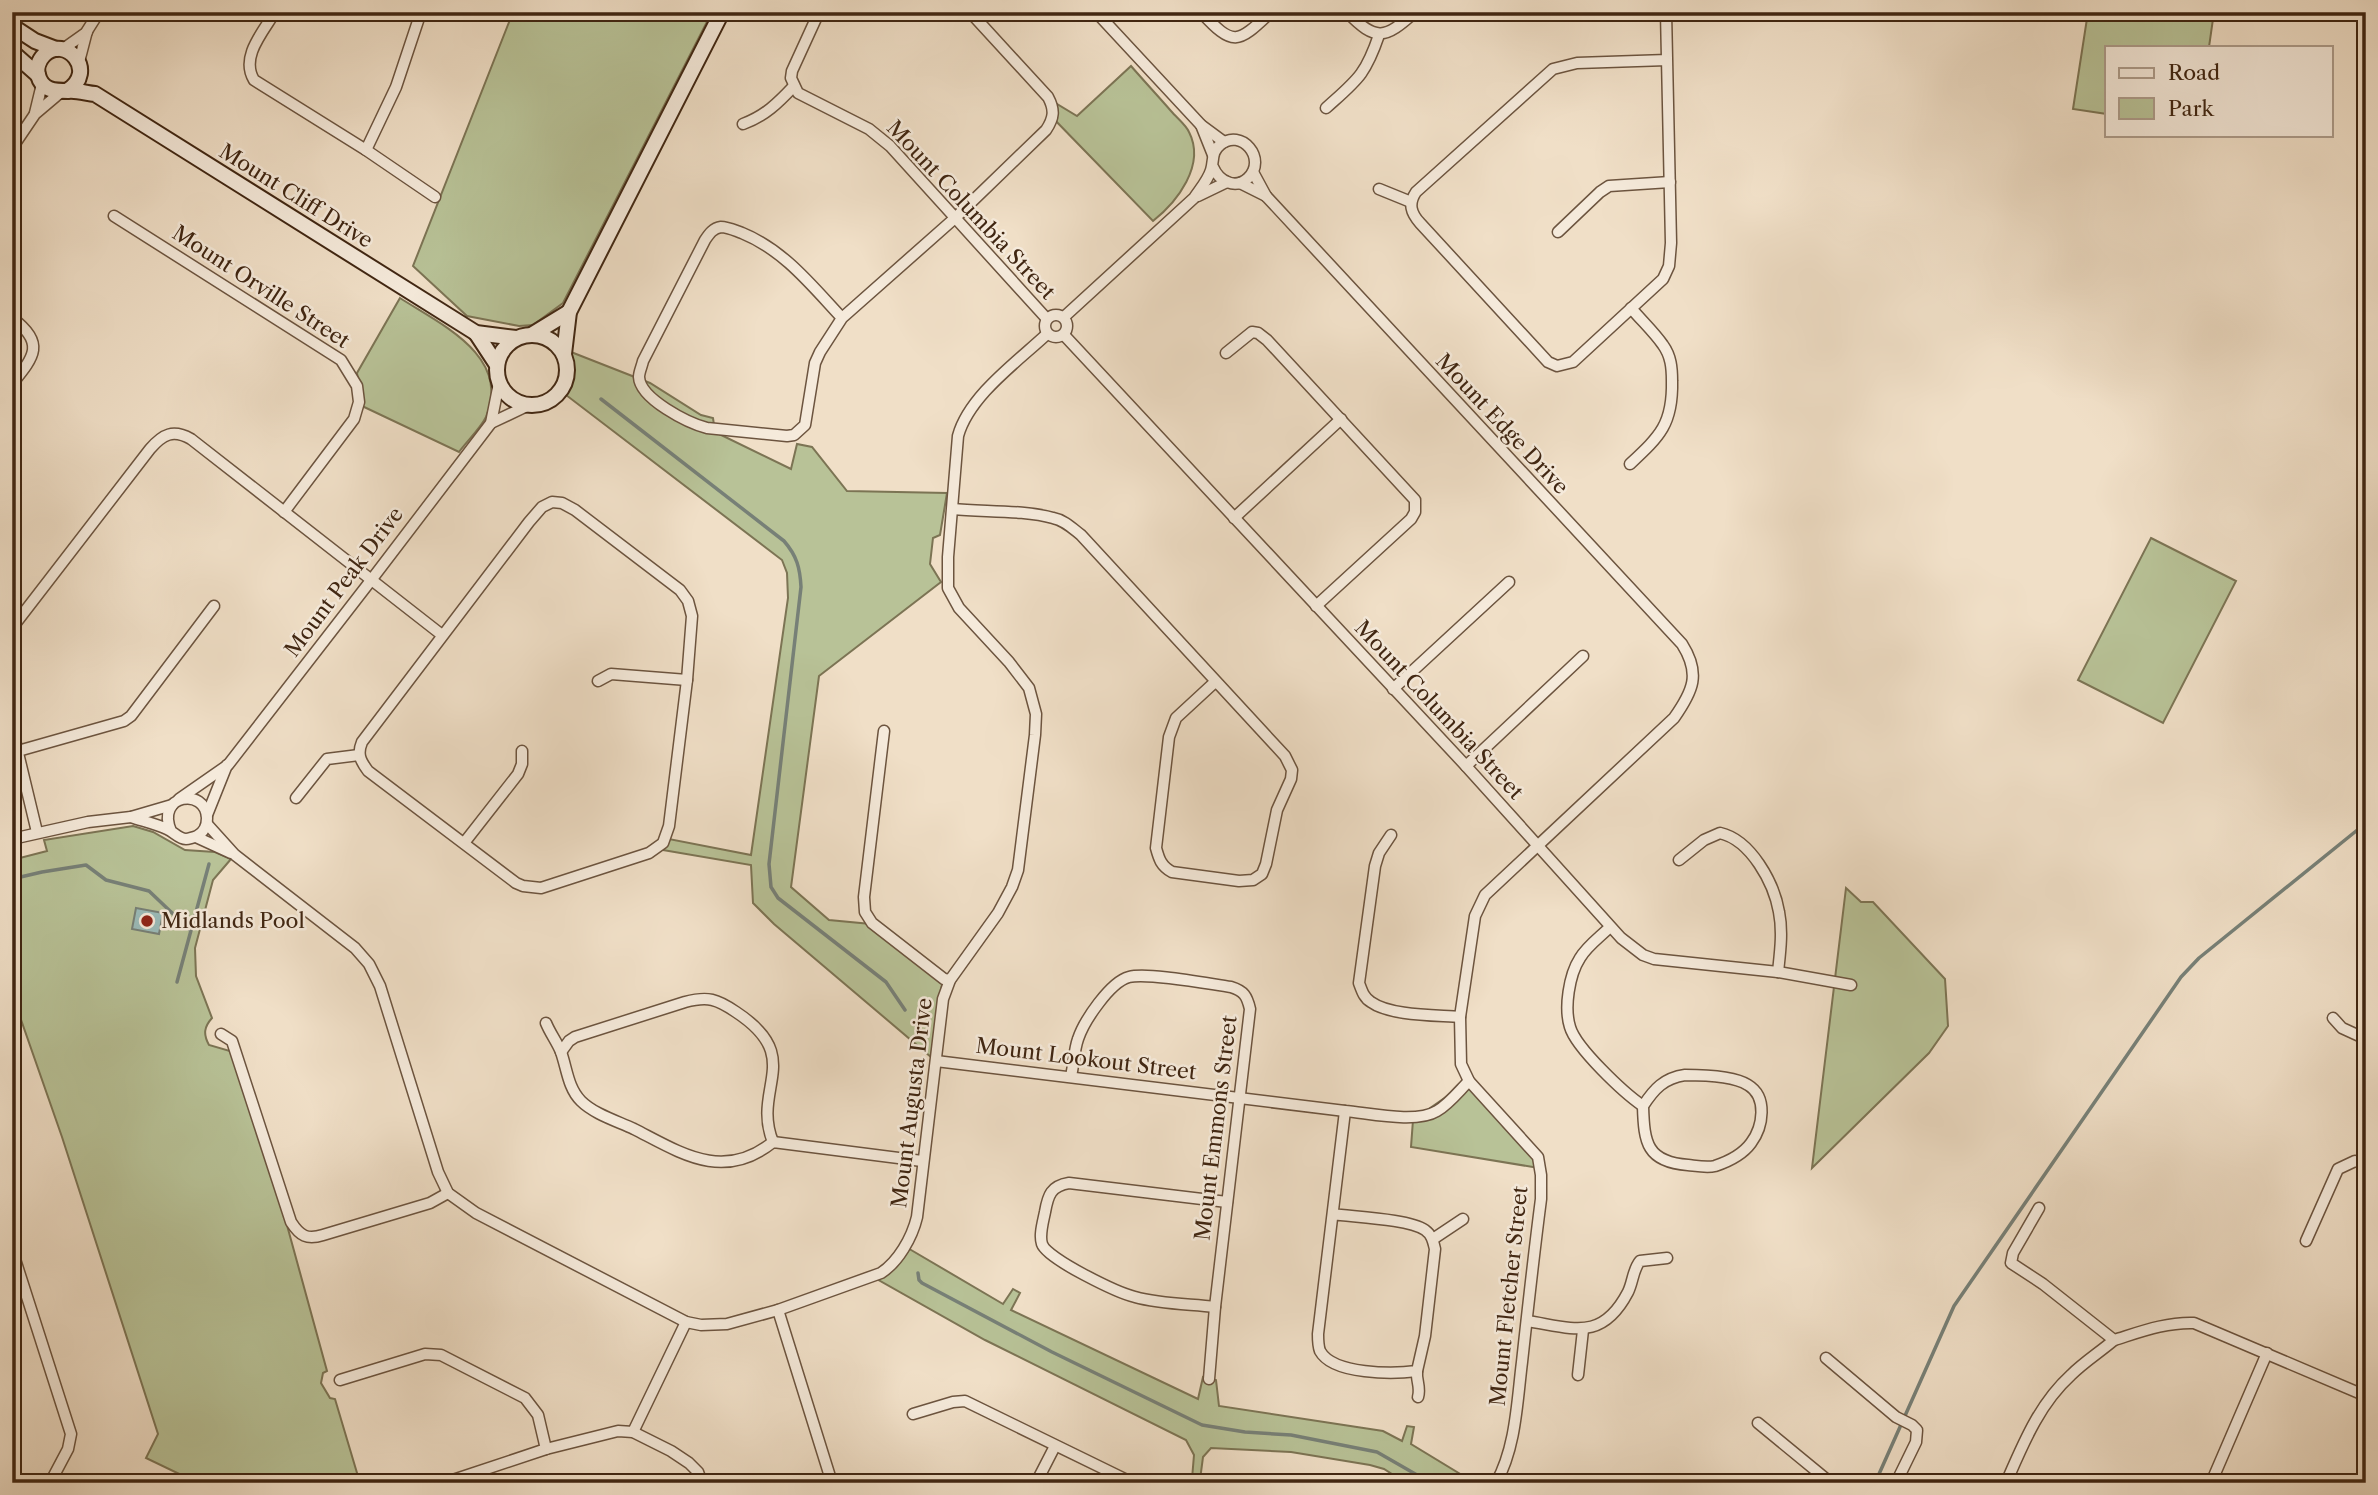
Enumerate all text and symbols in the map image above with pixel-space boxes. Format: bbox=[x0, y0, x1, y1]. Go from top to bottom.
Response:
legend bbox=[2105, 46, 2332, 136]
text: Road bbox=[2168, 60, 2220, 85]
text: Park bbox=[2168, 96, 2214, 121]
street label: Mount Columbia Street bbox=[882, 115, 1061, 305]
street label: Mount Cliff Drive bbox=[215, 138, 378, 253]
street label: Mount Orville Street bbox=[168, 220, 355, 353]
street label: Mount Edge Drive bbox=[1431, 348, 1574, 499]
street label: Mount Peak Drive bbox=[279, 502, 408, 661]
street label: Mount Columbia Street bbox=[1350, 615, 1529, 805]
place label: Midlands Pool bbox=[161, 908, 305, 933]
marker: Midlands Pool bbox=[139, 913, 155, 929]
street label: Mount Augusta Drive bbox=[886, 996, 937, 1209]
street label: Mount Emmons Street bbox=[1189, 1013, 1242, 1242]
street label: Mount Lookout Street bbox=[974, 1033, 1198, 1084]
street label: Mount Fletcher Street bbox=[1485, 1184, 1533, 1407]

